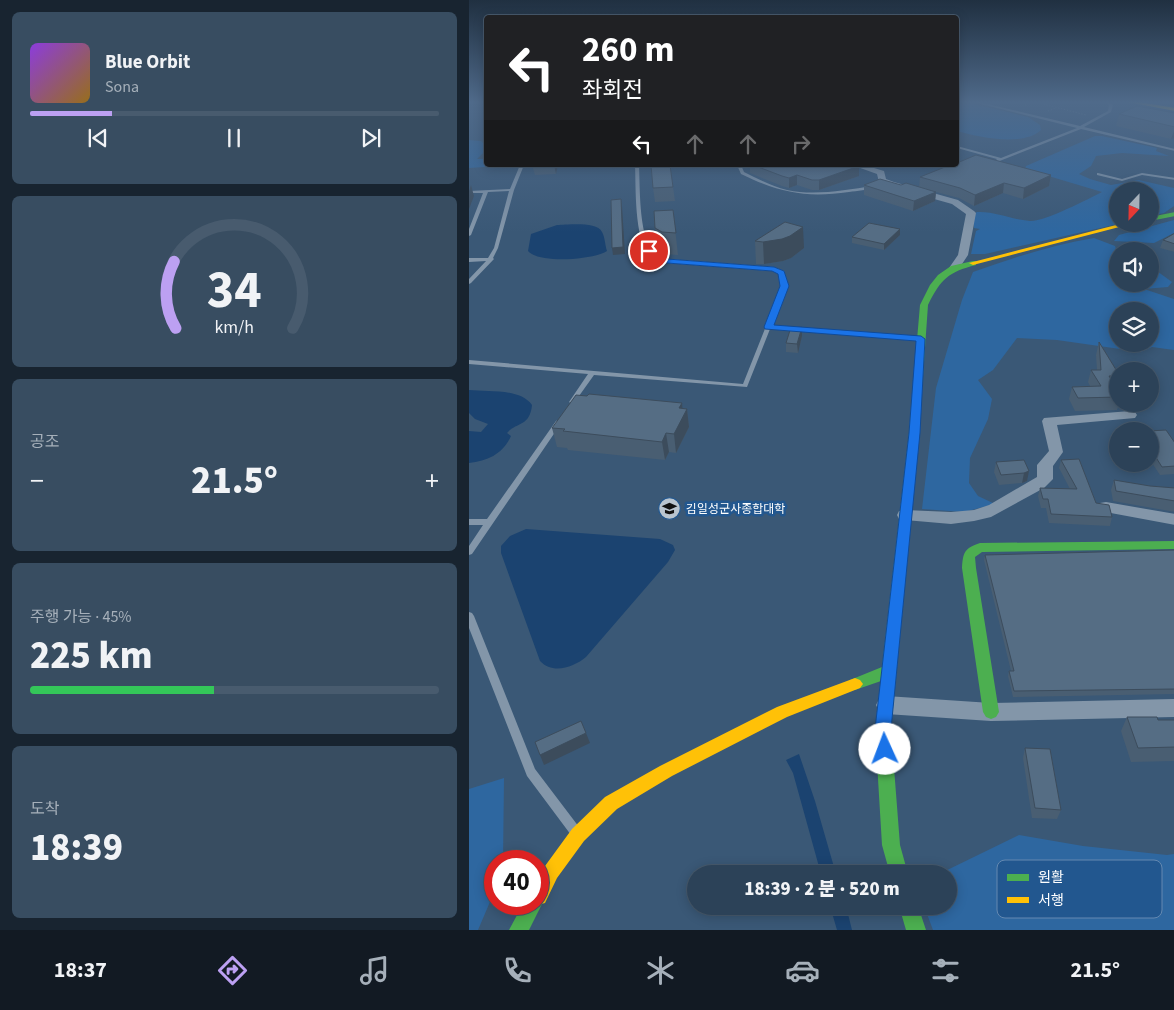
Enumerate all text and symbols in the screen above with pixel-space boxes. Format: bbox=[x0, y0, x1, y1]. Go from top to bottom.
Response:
text: 260 m bbox=[582, 25, 674, 75]
icon: left bbox=[499, 35, 564, 100]
text: Blue Orbit bbox=[105, 49, 190, 76]
text: 좌회전 bbox=[582, 74, 643, 106]
text: Sona bbox=[105, 76, 139, 98]
icon: previous bbox=[84, 124, 112, 152]
icon: pause bbox=[220, 124, 248, 152]
icon: next bbox=[357, 124, 385, 152]
icon: left bbox=[628, 130, 656, 158]
icon: ahead bbox=[681, 130, 709, 158]
icon: ahead bbox=[734, 130, 762, 158]
icon: right bbox=[787, 130, 815, 158]
north arrow bbox=[1109, 182, 1159, 232]
map controls bbox=[1109, 182, 1159, 472]
pin bbox=[628, 230, 670, 272]
icon: arrive bbox=[635, 237, 663, 265]
button: sound bbox=[1109, 242, 1159, 292]
text: 34 bbox=[207, 254, 262, 328]
button: layers bbox=[1109, 302, 1159, 352]
text: km/h bbox=[215, 315, 254, 340]
button: + bbox=[1109, 362, 1159, 412]
button: − bbox=[1109, 422, 1159, 472]
text: 공조 bbox=[30, 431, 59, 453]
text: 21.5° bbox=[191, 454, 278, 508]
text: − bbox=[30, 461, 44, 501]
text: + bbox=[425, 461, 439, 501]
school or university icon: 김일성군사종합대학 bbox=[658, 497, 682, 521]
place label: 김일성군사종합대학 bbox=[686, 501, 785, 518]
text: 주행 가능 · 45% bbox=[30, 606, 132, 628]
text: 225 km bbox=[30, 629, 152, 683]
position arrow bbox=[858, 722, 910, 774]
text: 도착 bbox=[30, 798, 59, 820]
text: 18:39 bbox=[30, 821, 123, 875]
speed limit sign: 40 bbox=[484, 850, 549, 915]
legend bbox=[997, 860, 1162, 918]
text: 원활 bbox=[1038, 868, 1064, 888]
text: 18:39 · 2 분 · 520 m bbox=[744, 876, 900, 903]
text: 서행 bbox=[1038, 891, 1064, 911]
icon: directions bbox=[215, 953, 250, 988]
icon: music bbox=[357, 953, 392, 988]
icon: phone bbox=[500, 953, 535, 988]
icon: climate bbox=[643, 953, 678, 988]
icon: car bbox=[785, 953, 820, 988]
icon: filters bbox=[928, 953, 963, 988]
text: 18:37 bbox=[54, 954, 107, 986]
text: 21.5° bbox=[1071, 954, 1120, 986]

